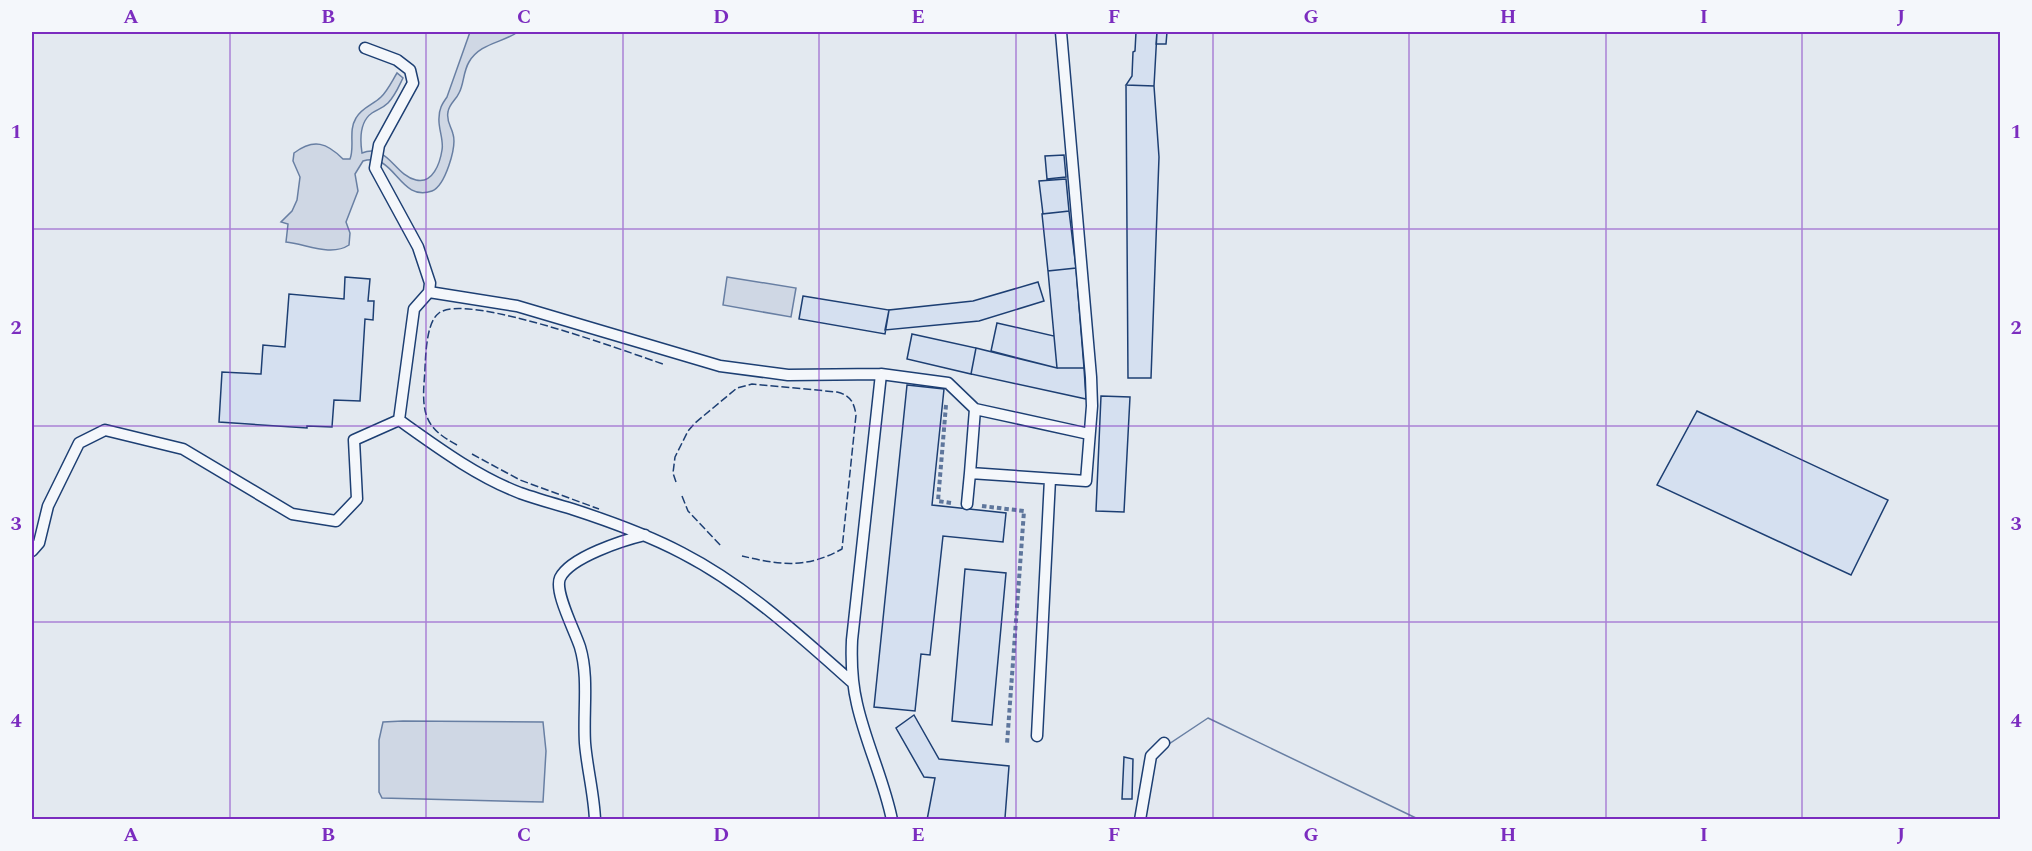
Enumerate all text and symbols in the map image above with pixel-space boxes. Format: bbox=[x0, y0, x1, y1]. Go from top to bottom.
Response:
text: A bbox=[123, 2, 139, 32]
text: B bbox=[321, 2, 335, 32]
text: C bbox=[517, 2, 531, 32]
text: D bbox=[713, 2, 729, 32]
text: E bbox=[911, 2, 925, 32]
text: F bbox=[1108, 2, 1120, 32]
text: G bbox=[1303, 2, 1319, 32]
text: H bbox=[1500, 2, 1516, 32]
text: I bbox=[1700, 2, 1708, 32]
text: J bbox=[1897, 2, 1905, 32]
text: 1 bbox=[10, 117, 22, 147]
text: 1 bbox=[2010, 117, 2022, 147]
text: 2 bbox=[10, 313, 22, 343]
text: 2 bbox=[2010, 313, 2022, 343]
text: 3 bbox=[10, 509, 22, 539]
text: 3 bbox=[2010, 509, 2022, 539]
text: 4 bbox=[10, 706, 22, 736]
text: 4 bbox=[2010, 706, 2022, 736]
text: A bbox=[123, 820, 139, 850]
text: B bbox=[321, 820, 335, 850]
text: C bbox=[517, 820, 531, 850]
text: D bbox=[713, 820, 729, 850]
text: E bbox=[911, 820, 925, 850]
text: F bbox=[1108, 820, 1120, 850]
text: G bbox=[1303, 820, 1319, 850]
text: H bbox=[1500, 820, 1516, 850]
text: I bbox=[1700, 820, 1708, 850]
text: J bbox=[1897, 820, 1905, 850]

